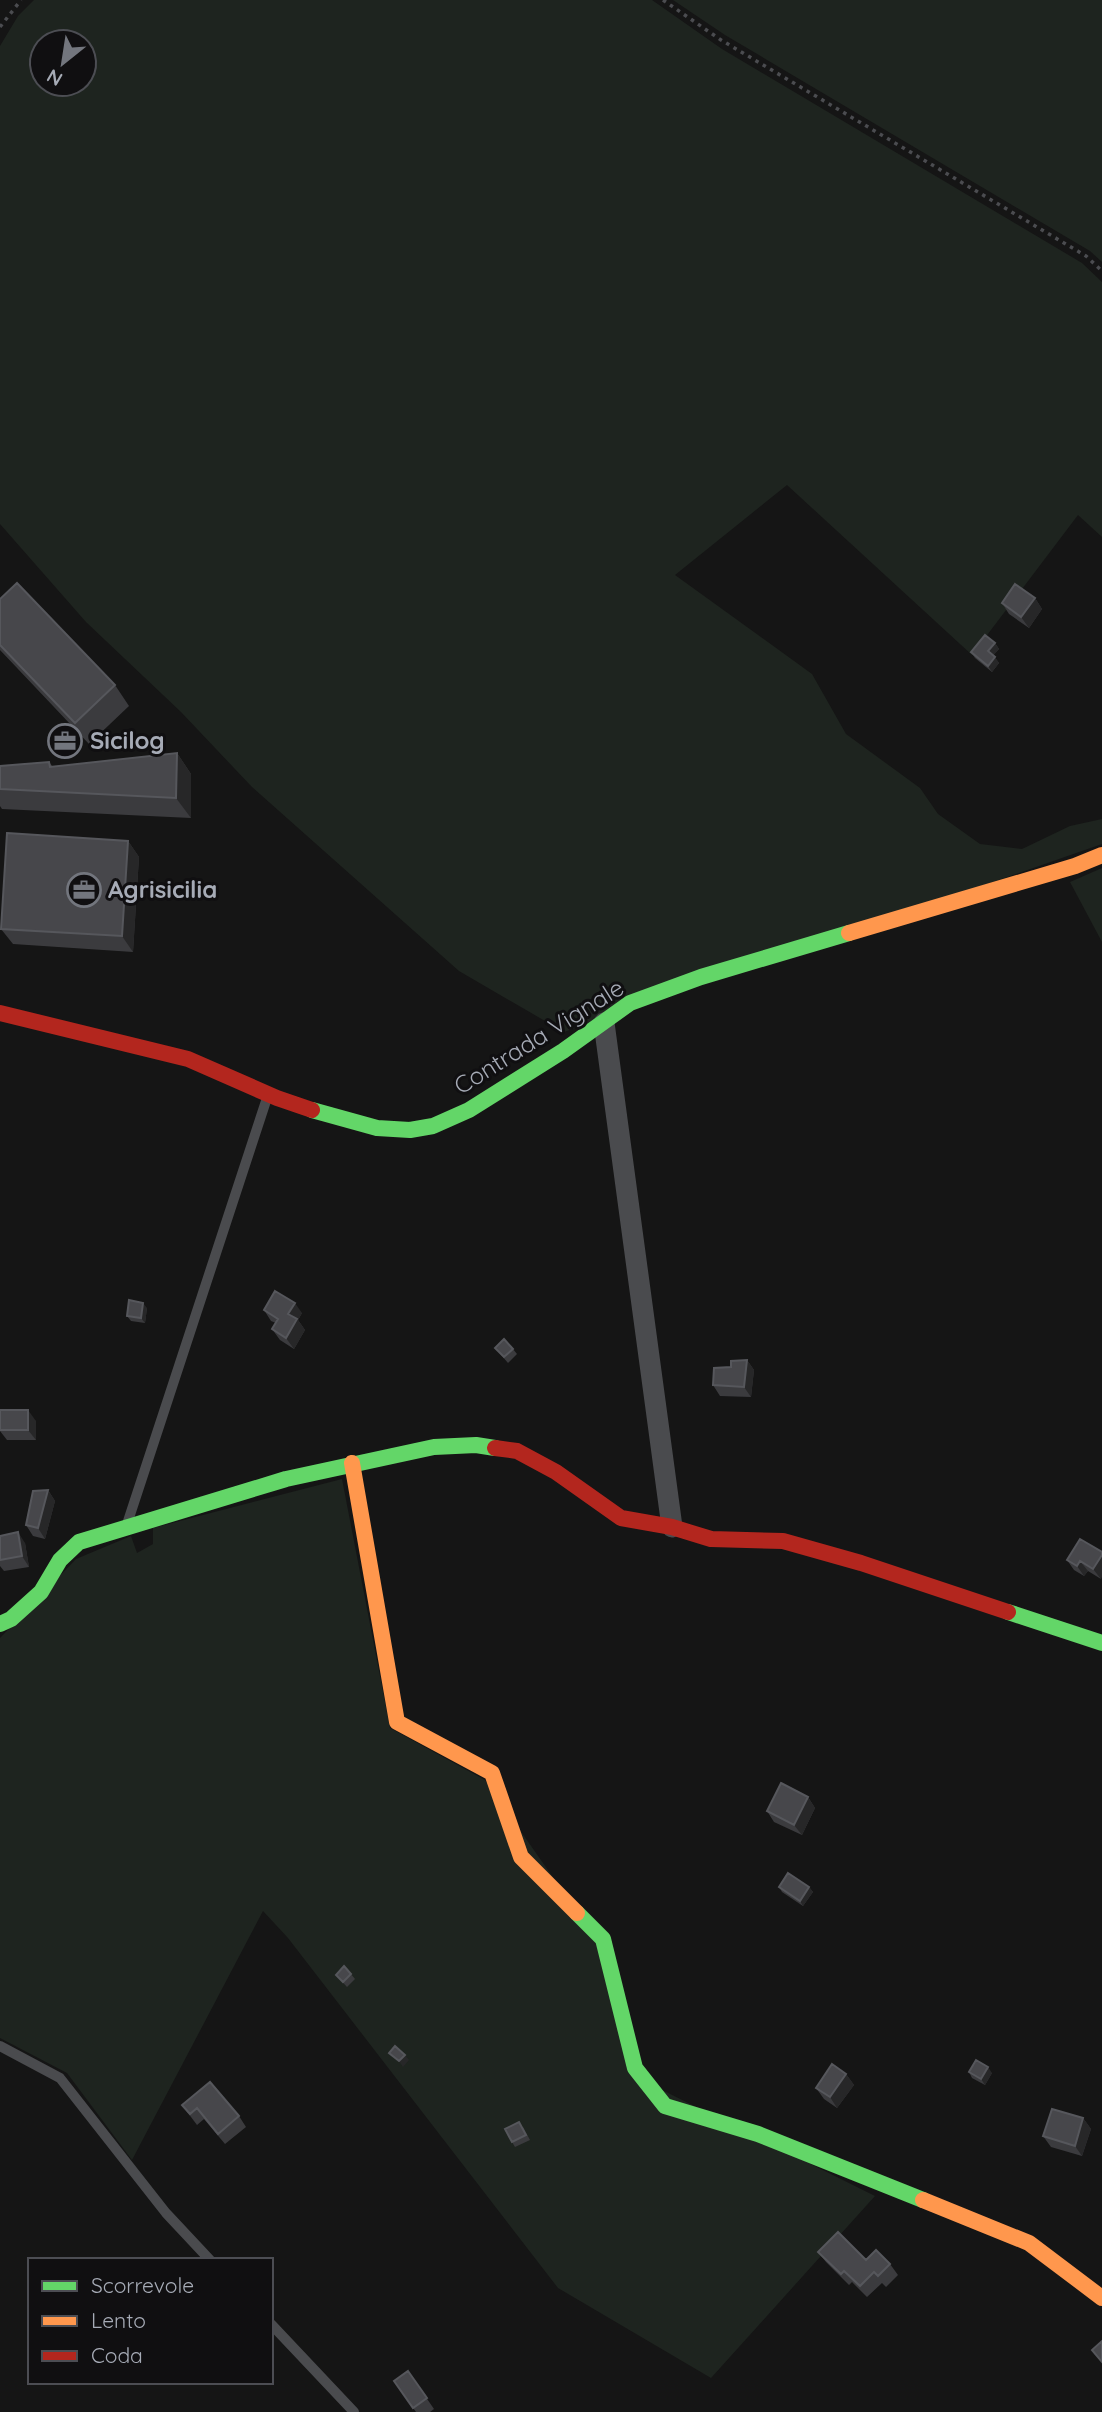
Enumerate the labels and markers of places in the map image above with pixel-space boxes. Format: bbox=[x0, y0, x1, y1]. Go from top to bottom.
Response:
office icon: Sicilog bbox=[46, 722, 84, 760]
place label: Sicilog bbox=[90, 725, 165, 755]
office icon: Agrisicilia bbox=[65, 871, 103, 909]
place label: Agrisicilia bbox=[108, 874, 217, 904]

